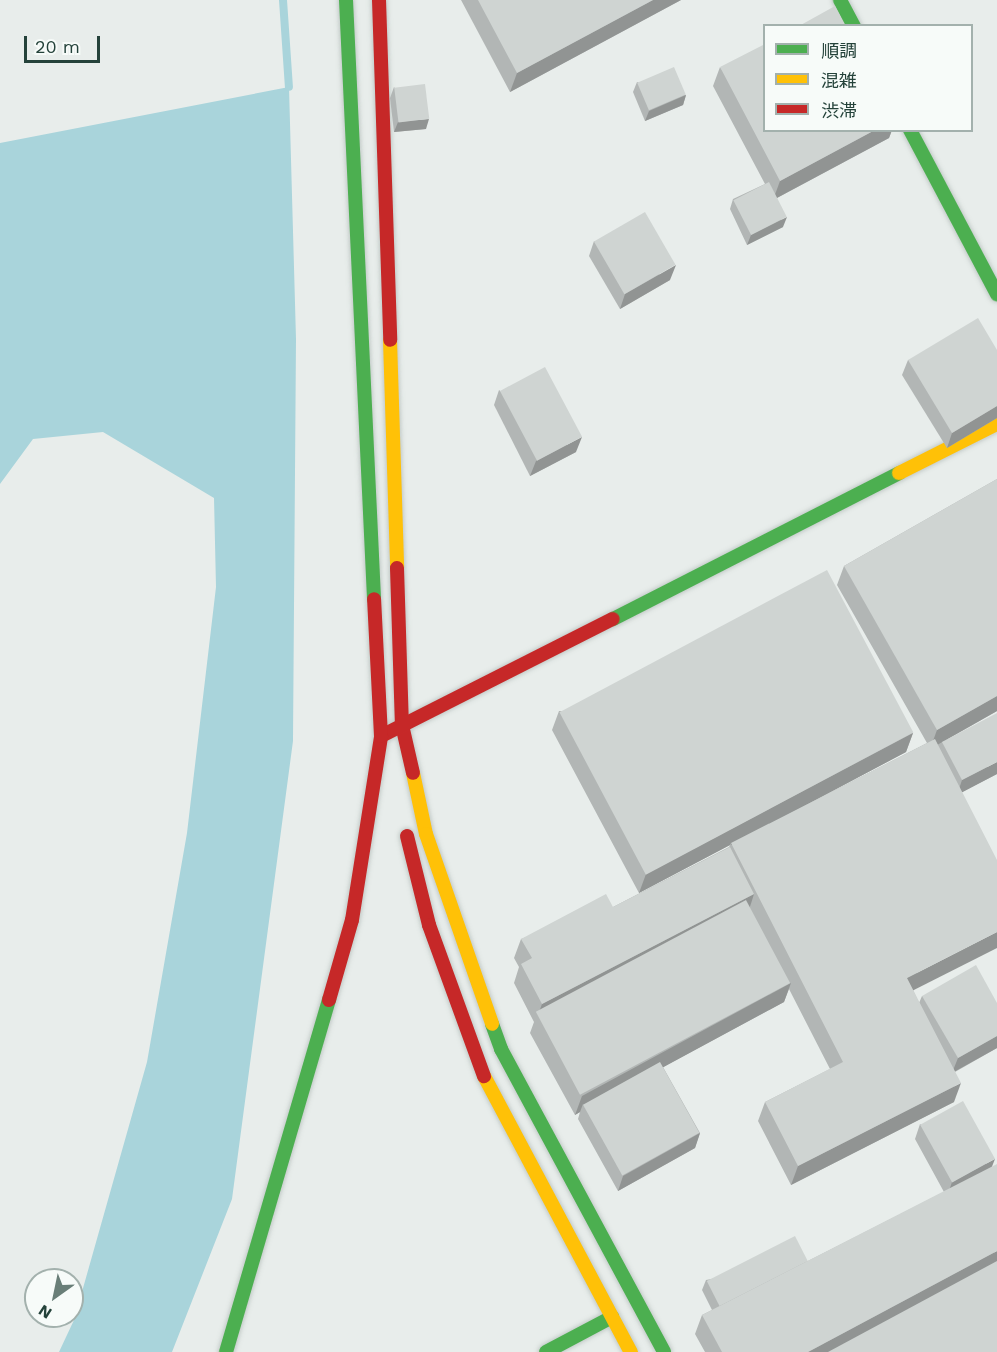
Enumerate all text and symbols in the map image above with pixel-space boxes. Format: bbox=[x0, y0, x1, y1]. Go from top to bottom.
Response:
scale bar bbox=[27, 24, 104, 62]
legend bbox=[763, 24, 973, 132]
text: 20 m bbox=[35, 36, 80, 57]
text: 順調 bbox=[821, 40, 857, 61]
text: 混雑 bbox=[821, 70, 857, 91]
text: 渋滞 bbox=[821, 100, 857, 121]
north arrow bbox=[24, 1268, 84, 1328]
text: N bbox=[35, 1301, 55, 1323]

